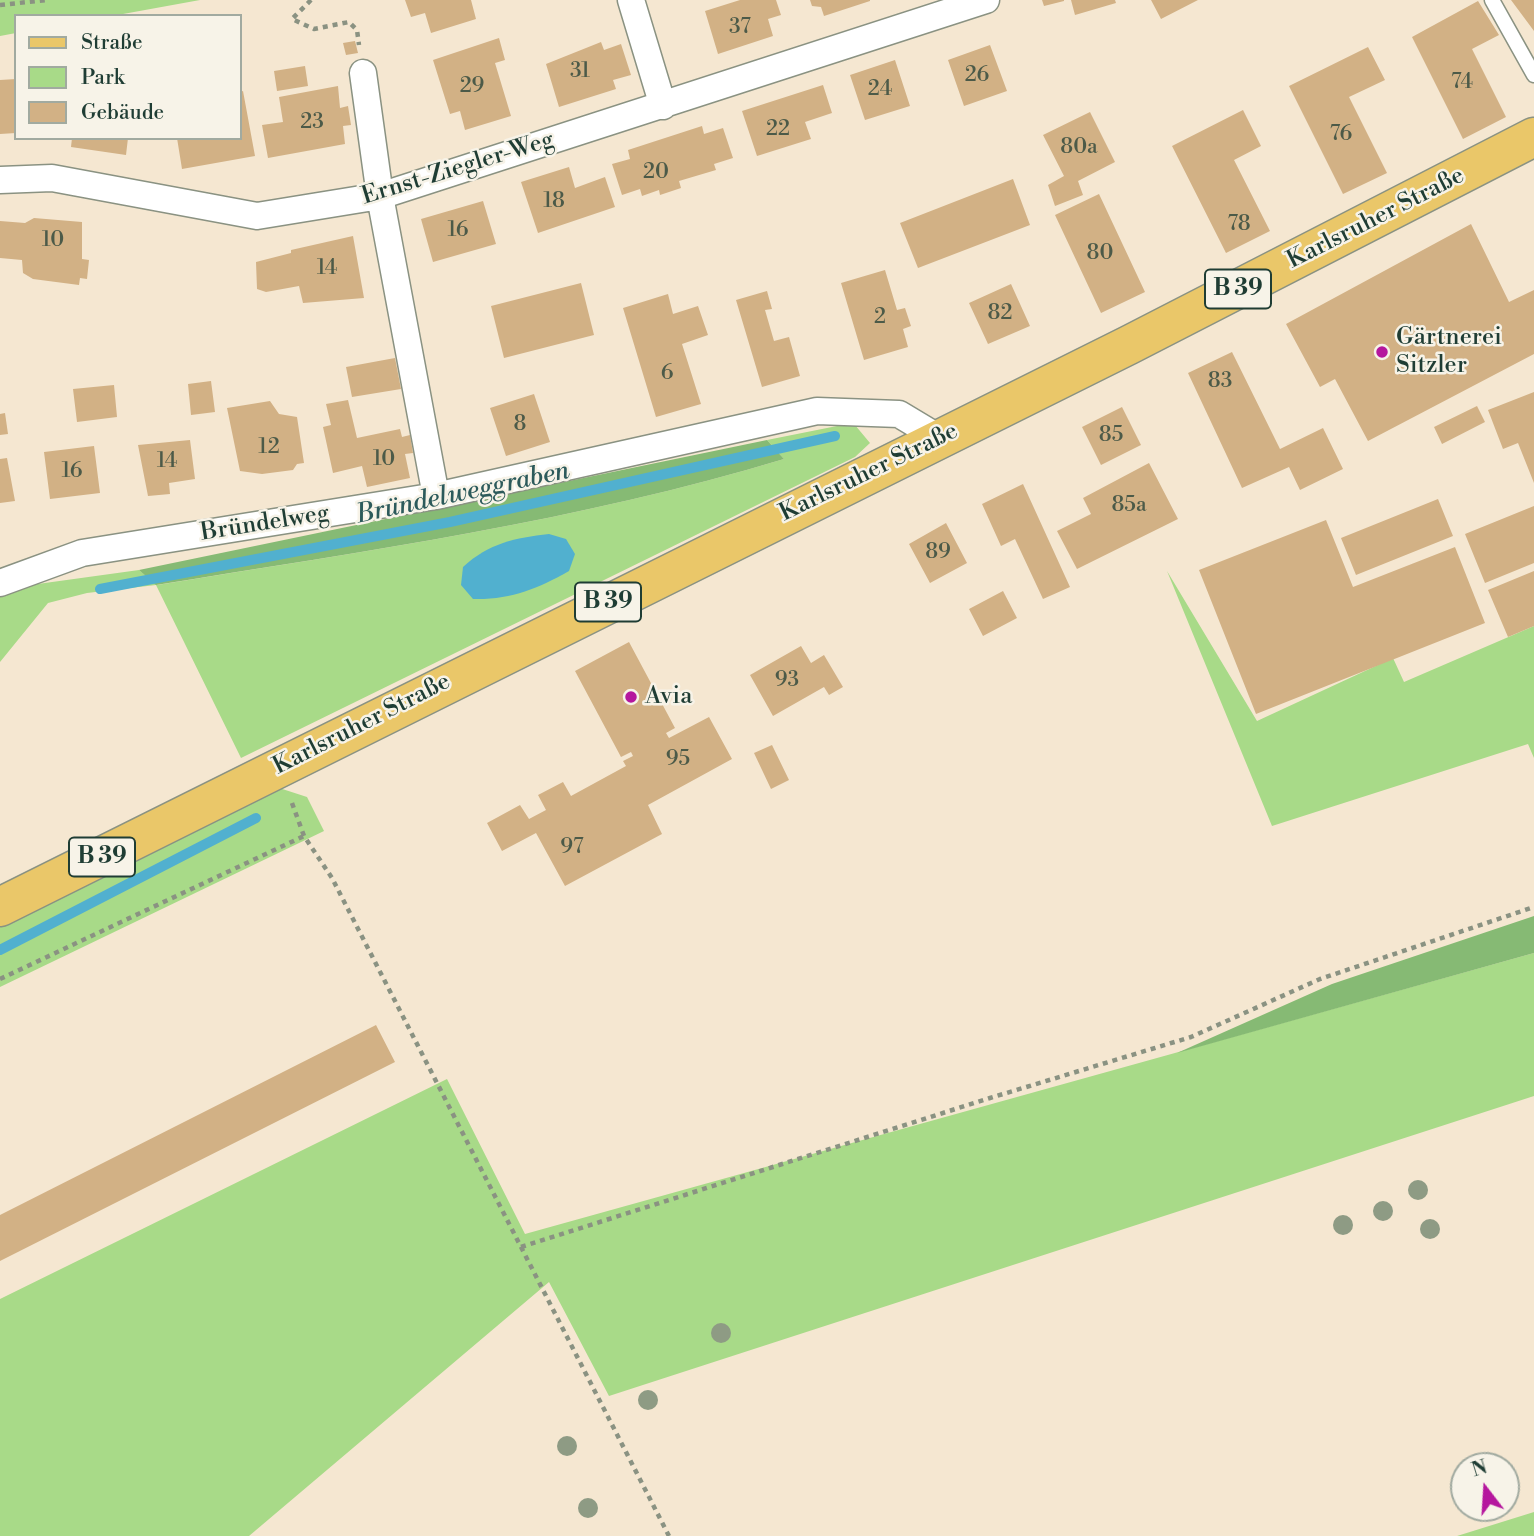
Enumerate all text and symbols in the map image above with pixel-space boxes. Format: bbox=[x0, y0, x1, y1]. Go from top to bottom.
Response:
legend bbox=[14, 14, 242, 140]
house number: 37 bbox=[729, 15, 751, 41]
text: Straße bbox=[81, 30, 143, 56]
house number: 31 bbox=[570, 59, 590, 85]
house number: 26 bbox=[965, 63, 989, 89]
text: Park bbox=[81, 65, 125, 91]
house number: 74 bbox=[1451, 70, 1473, 96]
house number: 29 bbox=[460, 74, 484, 100]
house number: 24 bbox=[868, 77, 892, 103]
text: Gebäude bbox=[81, 100, 164, 126]
house number: 23 bbox=[300, 110, 324, 136]
house number: 22 bbox=[766, 117, 790, 143]
house number: 76 bbox=[1330, 122, 1352, 148]
street label: Ernst-Ziegler-Weg bbox=[358, 126, 558, 212]
house number: 80a bbox=[1060, 135, 1098, 161]
house number: 20 bbox=[643, 160, 669, 186]
street label: Karlsruher Straße bbox=[1283, 162, 1469, 276]
house number: 18 bbox=[543, 189, 565, 215]
house number: 78 bbox=[1227, 212, 1251, 238]
house number: 16 bbox=[447, 218, 469, 244]
house number: 10 bbox=[42, 228, 64, 254]
house number: 80 bbox=[1087, 241, 1113, 267]
house number: 14 bbox=[317, 256, 337, 282]
road number: B 39 bbox=[1205, 270, 1271, 308]
house number: 82 bbox=[988, 301, 1012, 327]
house number: 2 bbox=[874, 305, 886, 331]
place label: Gärtnerei Sitzler bbox=[1396, 324, 1502, 380]
marker: Gärtnerei Sitzler bbox=[1374, 344, 1390, 360]
house number: 6 bbox=[661, 361, 673, 387]
house number: 83 bbox=[1208, 369, 1232, 395]
house number: 8 bbox=[514, 412, 526, 438]
street label: Karlsruher Straße bbox=[775, 417, 963, 529]
house number: 85 bbox=[1099, 423, 1123, 449]
house number: 12 bbox=[258, 435, 280, 461]
house number: 10 bbox=[373, 447, 395, 473]
house number: 14 bbox=[157, 449, 177, 475]
water label: Bründelweggraben bbox=[354, 456, 572, 532]
house number: 16 bbox=[61, 459, 83, 485]
house number: 85a bbox=[1111, 493, 1147, 519]
street label: Bründelweg bbox=[199, 500, 331, 548]
house number: 89 bbox=[925, 540, 951, 566]
road number: B 39 bbox=[575, 582, 641, 622]
street label: Karlsruher Straße bbox=[269, 668, 455, 782]
house number: 93 bbox=[775, 668, 799, 694]
place label: Avia bbox=[645, 683, 692, 711]
marker: Avia bbox=[623, 689, 639, 705]
house number: 95 bbox=[666, 747, 690, 773]
house number: 97 bbox=[560, 835, 584, 861]
road number: B 39 bbox=[69, 838, 135, 876]
north arrow bbox=[1450, 1452, 1520, 1522]
text: N bbox=[1469, 1455, 1490, 1483]

